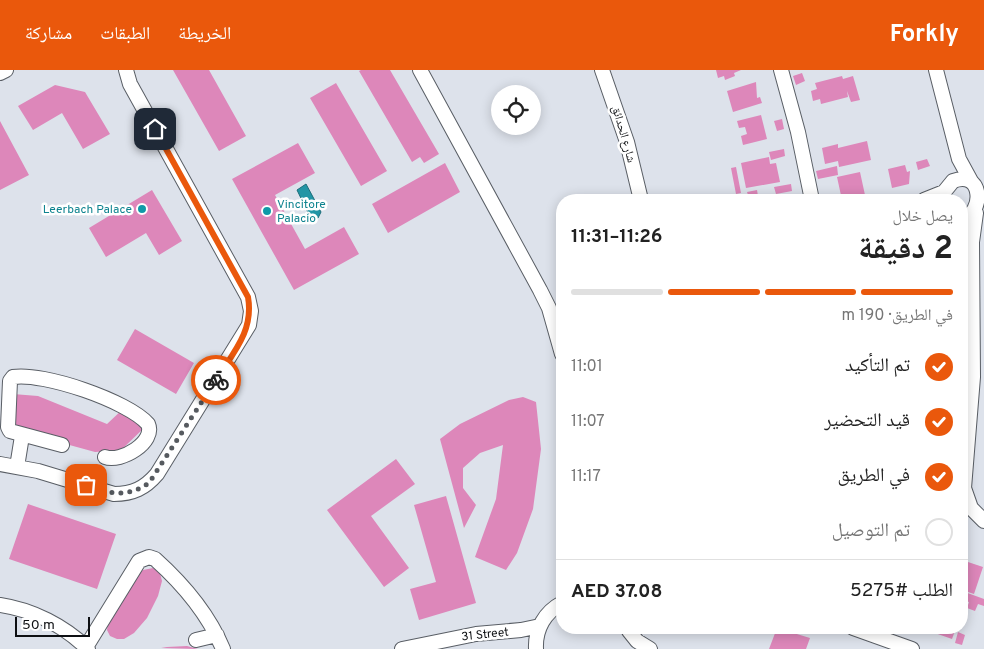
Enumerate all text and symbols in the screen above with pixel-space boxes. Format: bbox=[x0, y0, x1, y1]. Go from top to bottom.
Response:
text: Forkly bbox=[890, 20, 959, 50]
text: مشاركة bbox=[25, 23, 72, 46]
text: الطبقات bbox=[100, 23, 150, 46]
text: الخريطة bbox=[178, 23, 231, 46]
map controls bbox=[491, 85, 541, 135]
button: locate bbox=[491, 85, 541, 135]
street label: شارع الحدائق bbox=[607, 104, 639, 165]
pin bbox=[134, 108, 176, 150]
icon: home bbox=[141, 115, 169, 143]
place label: Vincitore Palacio bbox=[277, 197, 326, 227]
place label: Leerbach Palace bbox=[43, 202, 132, 218]
marker: Leerbach Palace bbox=[136, 203, 148, 215]
marker: Vincitore Palacio bbox=[261, 205, 273, 217]
text: يصل خلال bbox=[892, 207, 953, 227]
text: 11:26–11:31 bbox=[571, 225, 662, 249]
text: 2 دقيقة bbox=[858, 230, 953, 270]
text: في الطريق · 190 m bbox=[842, 306, 953, 326]
icon: check bbox=[925, 353, 953, 381]
text: تم التأكيد bbox=[845, 354, 910, 378]
courier bbox=[191, 355, 241, 405]
text: 11:01 bbox=[571, 357, 603, 377]
icon: bike bbox=[202, 366, 230, 394]
icon: check bbox=[925, 408, 953, 436]
text: قيد التحضير bbox=[824, 409, 910, 433]
text: 11:07 bbox=[571, 412, 605, 432]
icon: check bbox=[925, 463, 953, 491]
pin bbox=[65, 464, 107, 506]
text: في الطريق bbox=[838, 464, 910, 488]
text: 11:17 bbox=[571, 467, 601, 487]
icon: bag bbox=[72, 471, 100, 499]
text: تم التوصيل bbox=[832, 519, 910, 543]
text: الطلب #5275 bbox=[850, 579, 953, 603]
text: AED 37.08 bbox=[571, 580, 662, 604]
scale bar bbox=[15, 614, 90, 637]
text: 50 m bbox=[22, 617, 55, 634]
street label: 31 Street bbox=[461, 625, 510, 645]

